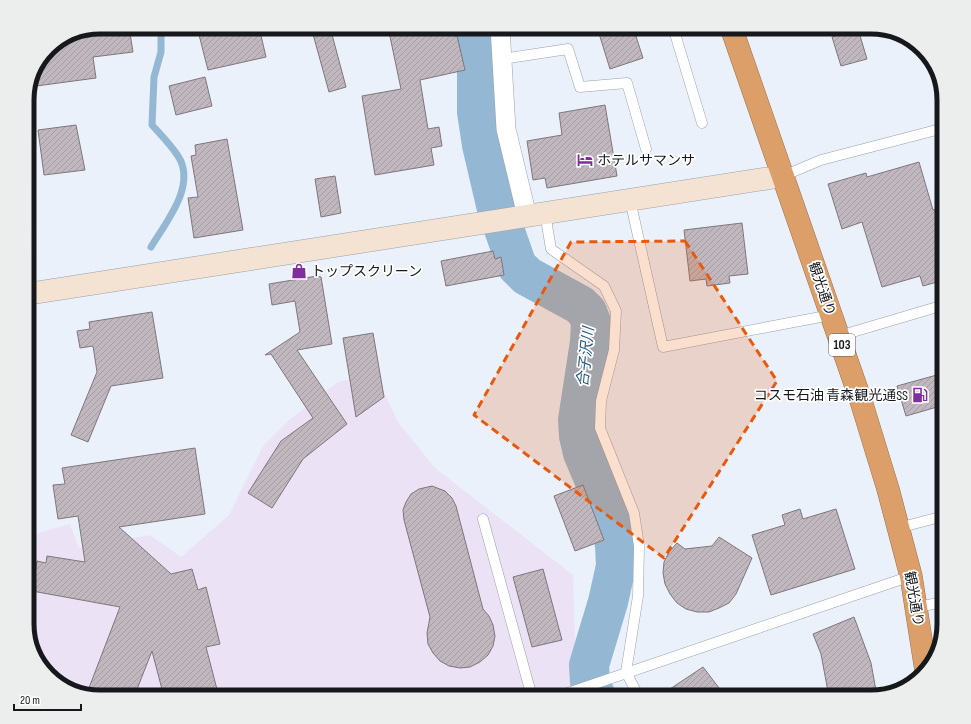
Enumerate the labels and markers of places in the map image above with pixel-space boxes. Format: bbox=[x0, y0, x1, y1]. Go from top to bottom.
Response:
hotel icon: ホテルサマンサ bbox=[576, 151, 594, 169]
place label: ホテルサマンサ bbox=[597, 152, 695, 169]
shop icon: トップスクリーン bbox=[290, 262, 308, 280]
place label: トップスクリーン bbox=[311, 263, 422, 280]
fuel station icon: コスモ石油 青森観光通SS bbox=[911, 386, 929, 404]
place label: コスモ石油 青森観光通SS bbox=[754, 387, 908, 404]

